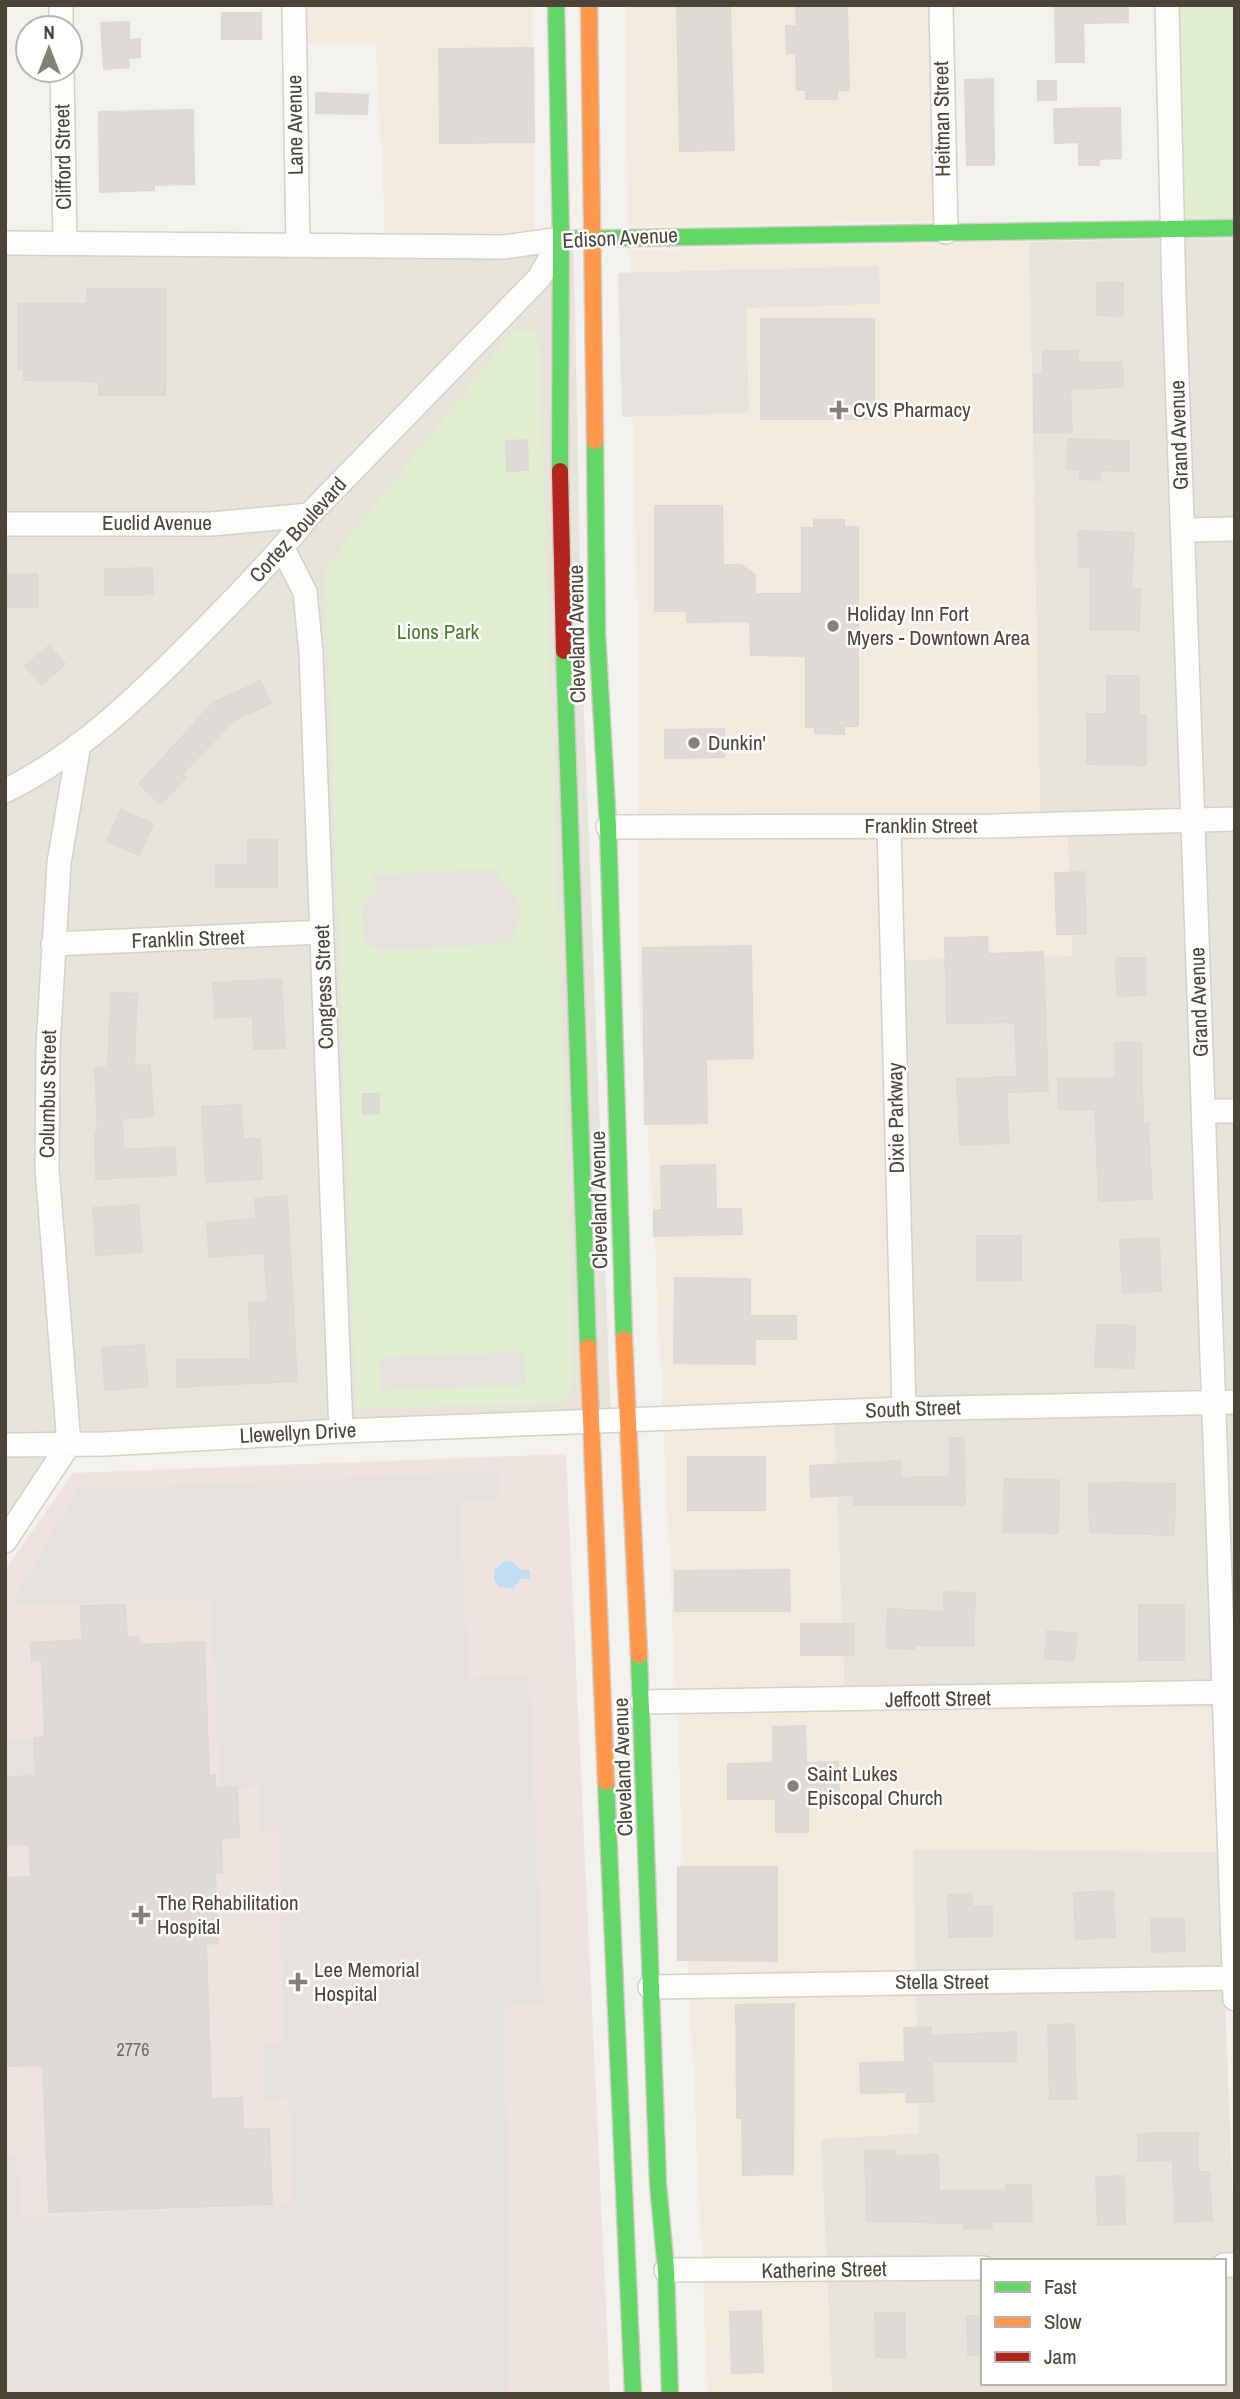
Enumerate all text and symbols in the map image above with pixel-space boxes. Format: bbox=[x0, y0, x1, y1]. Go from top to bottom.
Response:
north arrow bbox=[14, 14, 84, 84]
text: N bbox=[43, 19, 55, 45]
street label: Heitman Street bbox=[926, 61, 957, 177]
street label: Lane Avenue bbox=[279, 75, 310, 175]
street label: Clifford Street bbox=[47, 104, 78, 210]
street label: Edison Avenue bbox=[562, 220, 678, 255]
street label: Grand Avenue bbox=[1162, 380, 1195, 490]
place label: CVS Pharmacy bbox=[853, 395, 971, 424]
marker: CVS Pharmacy bbox=[831, 402, 847, 418]
street label: Cortez Boulevard bbox=[242, 471, 353, 589]
street label: Euclid Avenue bbox=[102, 508, 212, 537]
street label: Cleveland Avenue bbox=[561, 565, 592, 704]
place label: Holiday Inn Fort Myers - Downtown Area bbox=[847, 599, 1030, 652]
park label: Lions Park bbox=[397, 617, 480, 646]
marker: Holiday Inn Fort Myers - Downtown Area bbox=[825, 618, 841, 634]
place label: Dunkin' bbox=[708, 728, 766, 757]
marker: Dunkin' bbox=[686, 735, 702, 751]
street label: Franklin Street bbox=[865, 811, 978, 840]
street label: Franklin Street bbox=[131, 922, 245, 955]
street label: Congress Street bbox=[307, 924, 340, 1050]
street label: Grand Avenue bbox=[1182, 947, 1215, 1057]
street label: Columbus Street bbox=[32, 1029, 63, 1158]
street label: Dixie Parkway bbox=[880, 1062, 911, 1174]
street label: Cleveland Avenue bbox=[583, 1131, 614, 1270]
street label: South Street bbox=[865, 1392, 962, 1425]
street label: Llewellyn Drive bbox=[239, 1415, 357, 1450]
street label: Jeffcott Street bbox=[885, 1683, 991, 1714]
street label: Cleveland Avenue bbox=[606, 1697, 639, 1837]
place label: Saint Lukes Episcopal Church bbox=[807, 1759, 943, 1812]
marker: Saint Lukes Episcopal Church bbox=[785, 1778, 801, 1794]
place label: The Rehabilitation Hospital bbox=[157, 1888, 299, 1941]
marker: The Rehabilitation Hospital bbox=[131, 1905, 151, 1925]
place label: Lee Memorial Hospital bbox=[314, 1955, 419, 2008]
street label: Stella Street bbox=[895, 1967, 989, 1996]
marker: Lee Memorial Hospital bbox=[288, 1972, 308, 1992]
house number: 2776 bbox=[117, 2037, 149, 2062]
street label: Katherine Street bbox=[761, 2254, 887, 2285]
legend bbox=[981, 2259, 1226, 2385]
text: Fast bbox=[1044, 2272, 1077, 2301]
text: Slow bbox=[1044, 2307, 1082, 2336]
text: Jam bbox=[1044, 2342, 1077, 2371]

